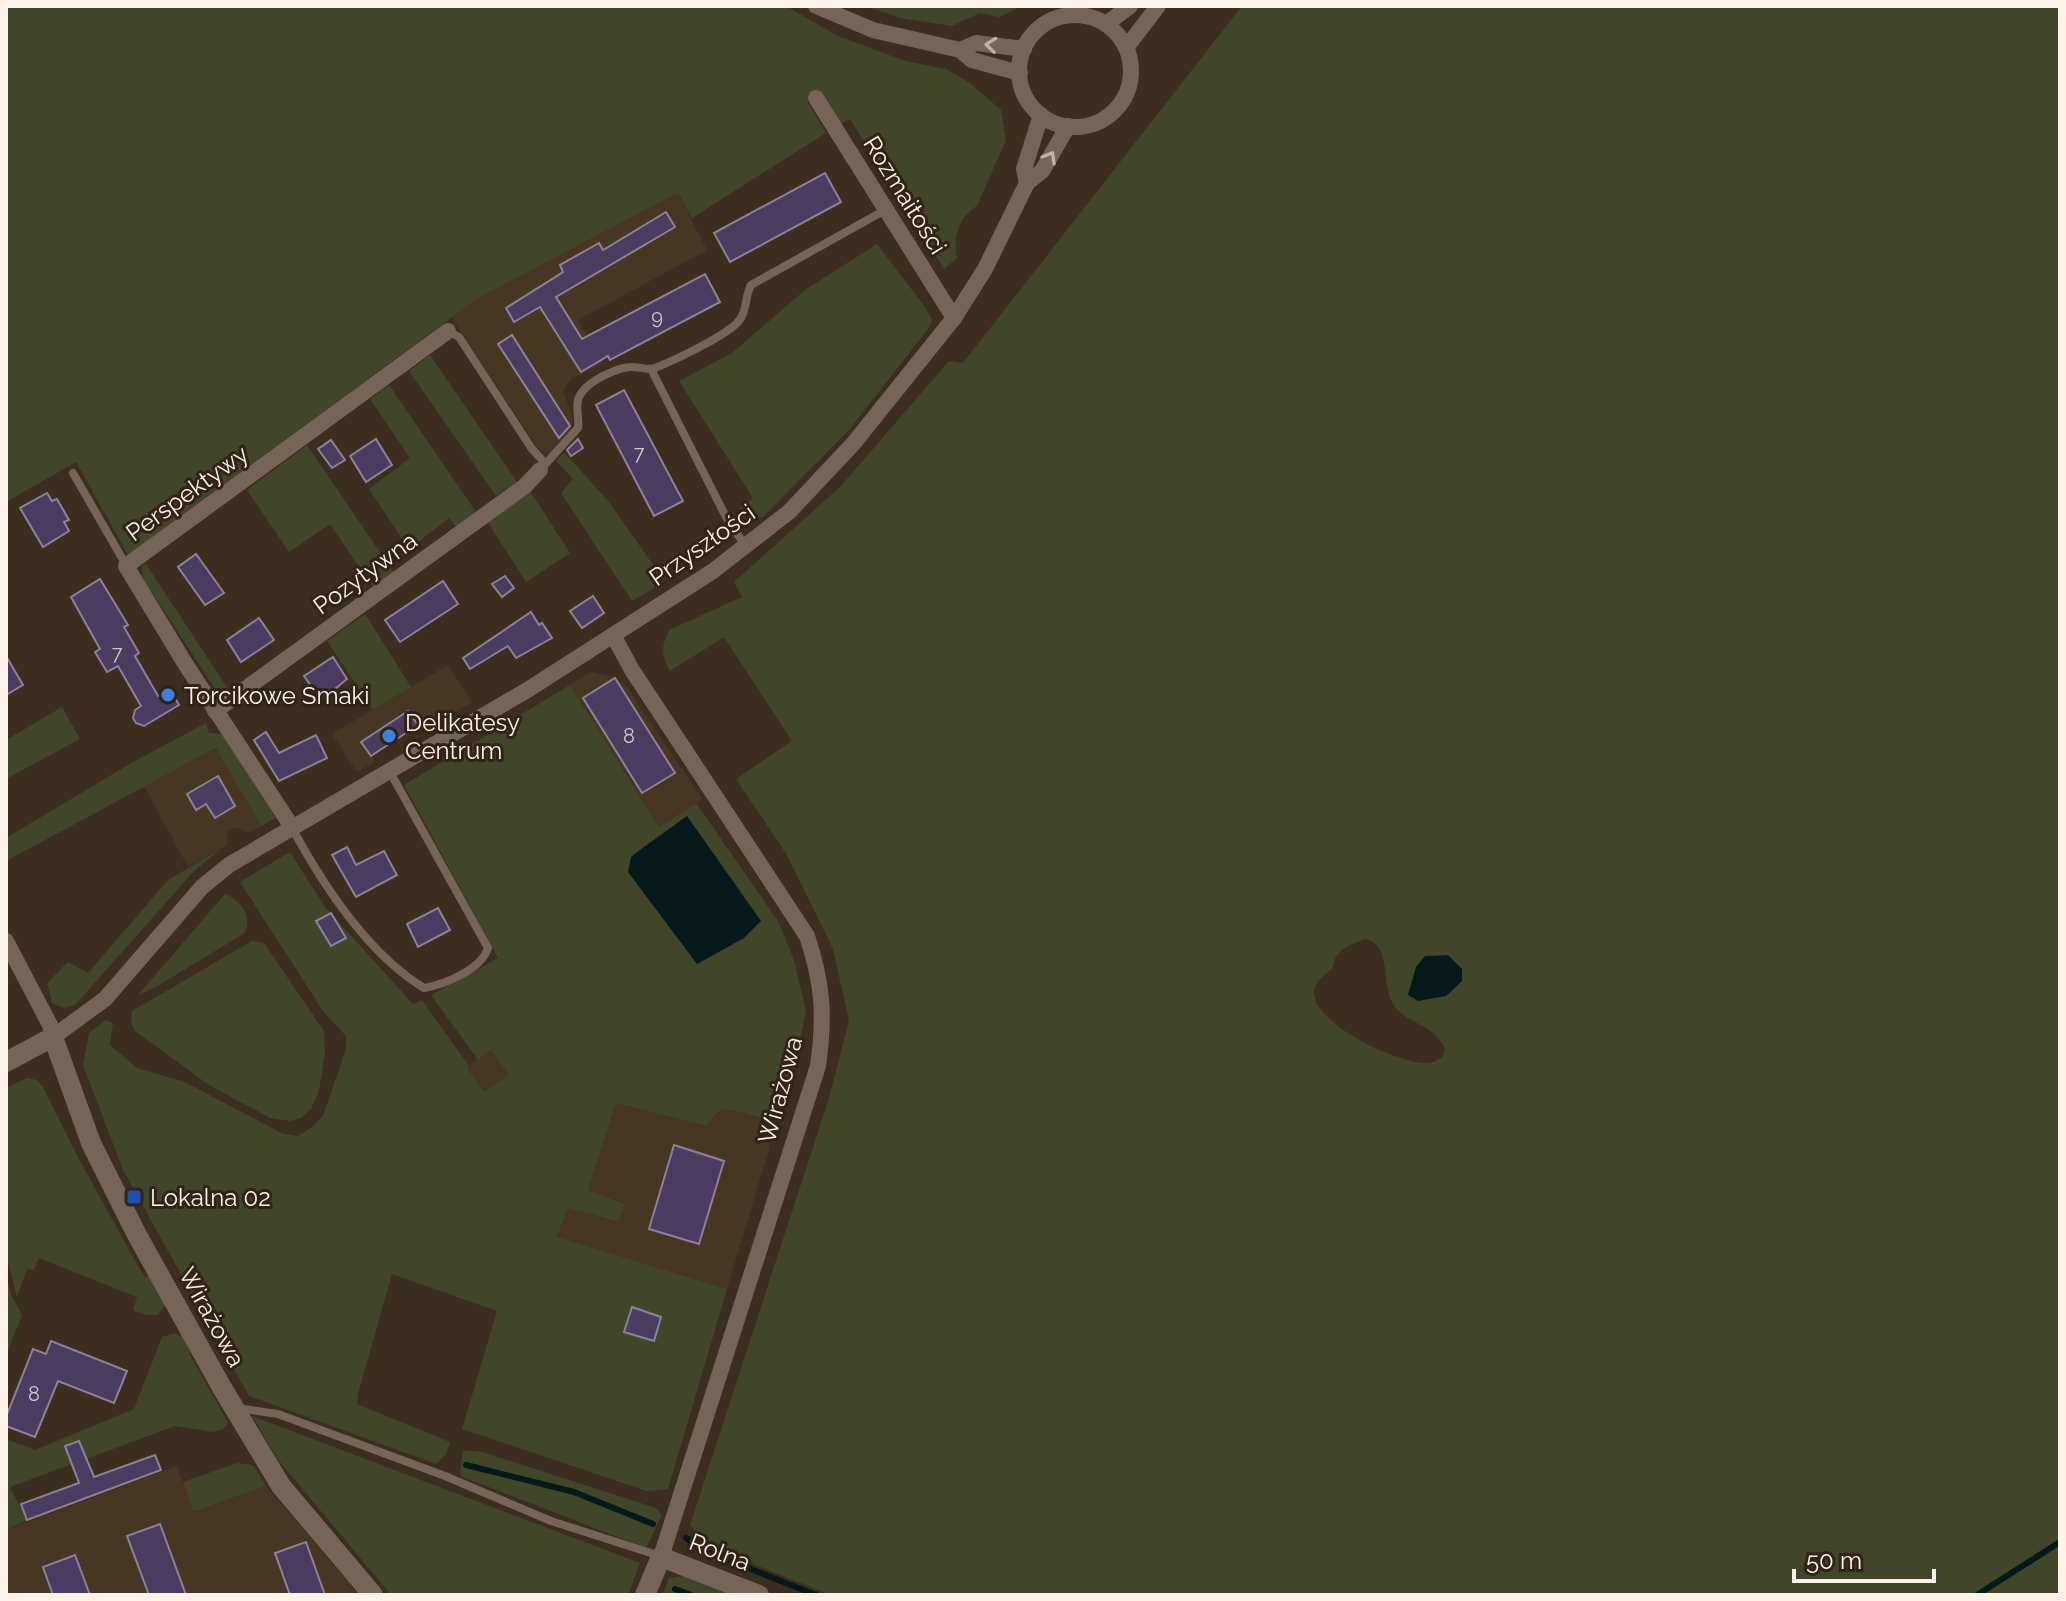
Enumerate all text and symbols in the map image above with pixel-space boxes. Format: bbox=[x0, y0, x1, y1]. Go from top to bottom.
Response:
one-way arrow bbox=[984, 36, 997, 53]
street label: Rozmaitości bbox=[857, 131, 953, 259]
one-way arrow bbox=[1040, 151, 1056, 166]
house number: 9 bbox=[651, 305, 663, 329]
street label: Perspektywy bbox=[120, 439, 254, 547]
house number: 7 bbox=[634, 441, 645, 465]
street label: Przyszłości bbox=[643, 498, 761, 592]
street label: Pozytywna bbox=[307, 526, 423, 620]
house number: 7 bbox=[112, 641, 123, 665]
place label: Torcikowe Smaki bbox=[184, 681, 370, 710]
marker: Torcikowe Smaki bbox=[159, 686, 177, 704]
place label: Delikatesy Centrum bbox=[405, 708, 520, 765]
house number: 8 bbox=[623, 724, 635, 748]
marker: Delikatesy Centrum bbox=[380, 727, 398, 745]
street label: Wirażowa bbox=[752, 1033, 808, 1147]
place label: Lokalna 02 bbox=[150, 1183, 271, 1212]
marker: Lokalna 02 bbox=[125, 1188, 143, 1206]
street label: Wirażowa bbox=[173, 1262, 251, 1372]
house number: 8 bbox=[28, 1382, 40, 1406]
street label: Rolna bbox=[685, 1527, 755, 1577]
scale bar bbox=[1794, 1533, 1934, 1583]
text: 50 m bbox=[1806, 1546, 1862, 1575]

